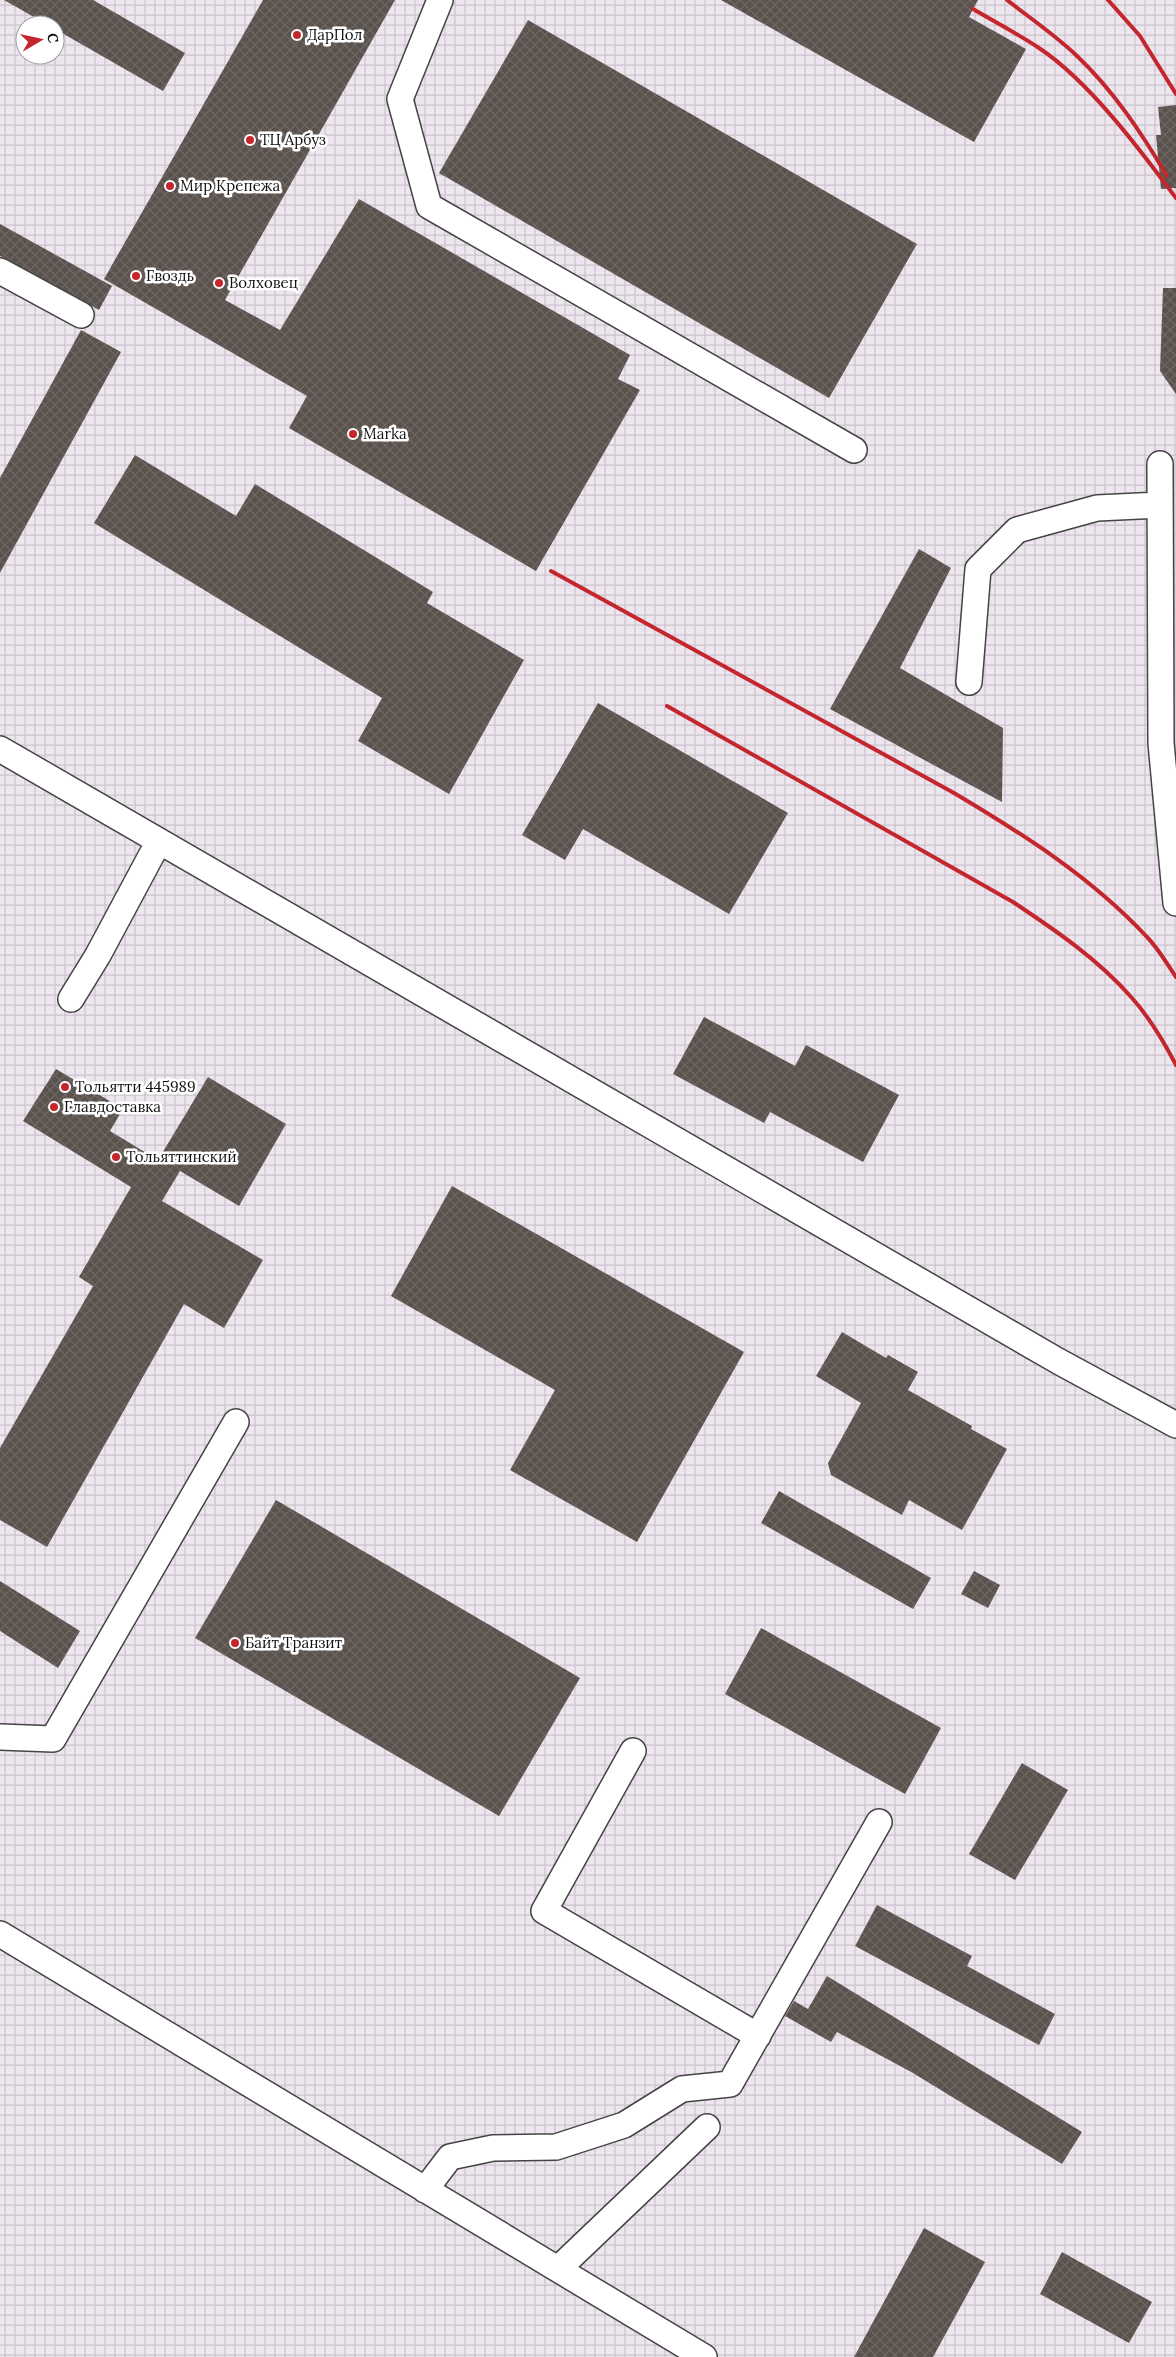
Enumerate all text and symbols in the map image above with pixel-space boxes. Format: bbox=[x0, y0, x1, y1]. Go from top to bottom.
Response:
north arrow bbox=[15, 15, 65, 65]
place label: ДарПол bbox=[307, 25, 363, 44]
marker: ДарПол bbox=[291, 29, 303, 41]
text: С bbox=[43, 32, 63, 44]
place label: ТЦ Арбуз bbox=[260, 130, 326, 149]
marker: ТЦ Арбуз bbox=[244, 134, 256, 146]
place label: Мир Крепежа bbox=[180, 176, 280, 195]
marker: Мир Крепежа bbox=[164, 180, 176, 192]
place label: Гвоздь bbox=[146, 266, 194, 285]
marker: Гвоздь bbox=[130, 270, 142, 282]
place label: Волховец bbox=[229, 273, 298, 292]
marker: Волховец bbox=[213, 277, 225, 289]
place label: Marka bbox=[363, 424, 407, 443]
marker: Marka bbox=[347, 428, 359, 440]
place label: Тольятти 445989 bbox=[75, 1077, 196, 1096]
marker: Тольятти 445989 bbox=[59, 1081, 71, 1093]
place label: Главдоставка bbox=[64, 1097, 161, 1116]
marker: Главдоставка bbox=[48, 1101, 60, 1113]
place label: Тольяттинский bbox=[126, 1147, 237, 1166]
marker: Тольяттинский bbox=[110, 1151, 122, 1163]
place label: Байт Транзит bbox=[245, 1633, 343, 1652]
marker: Байт Транзит bbox=[229, 1637, 241, 1649]

